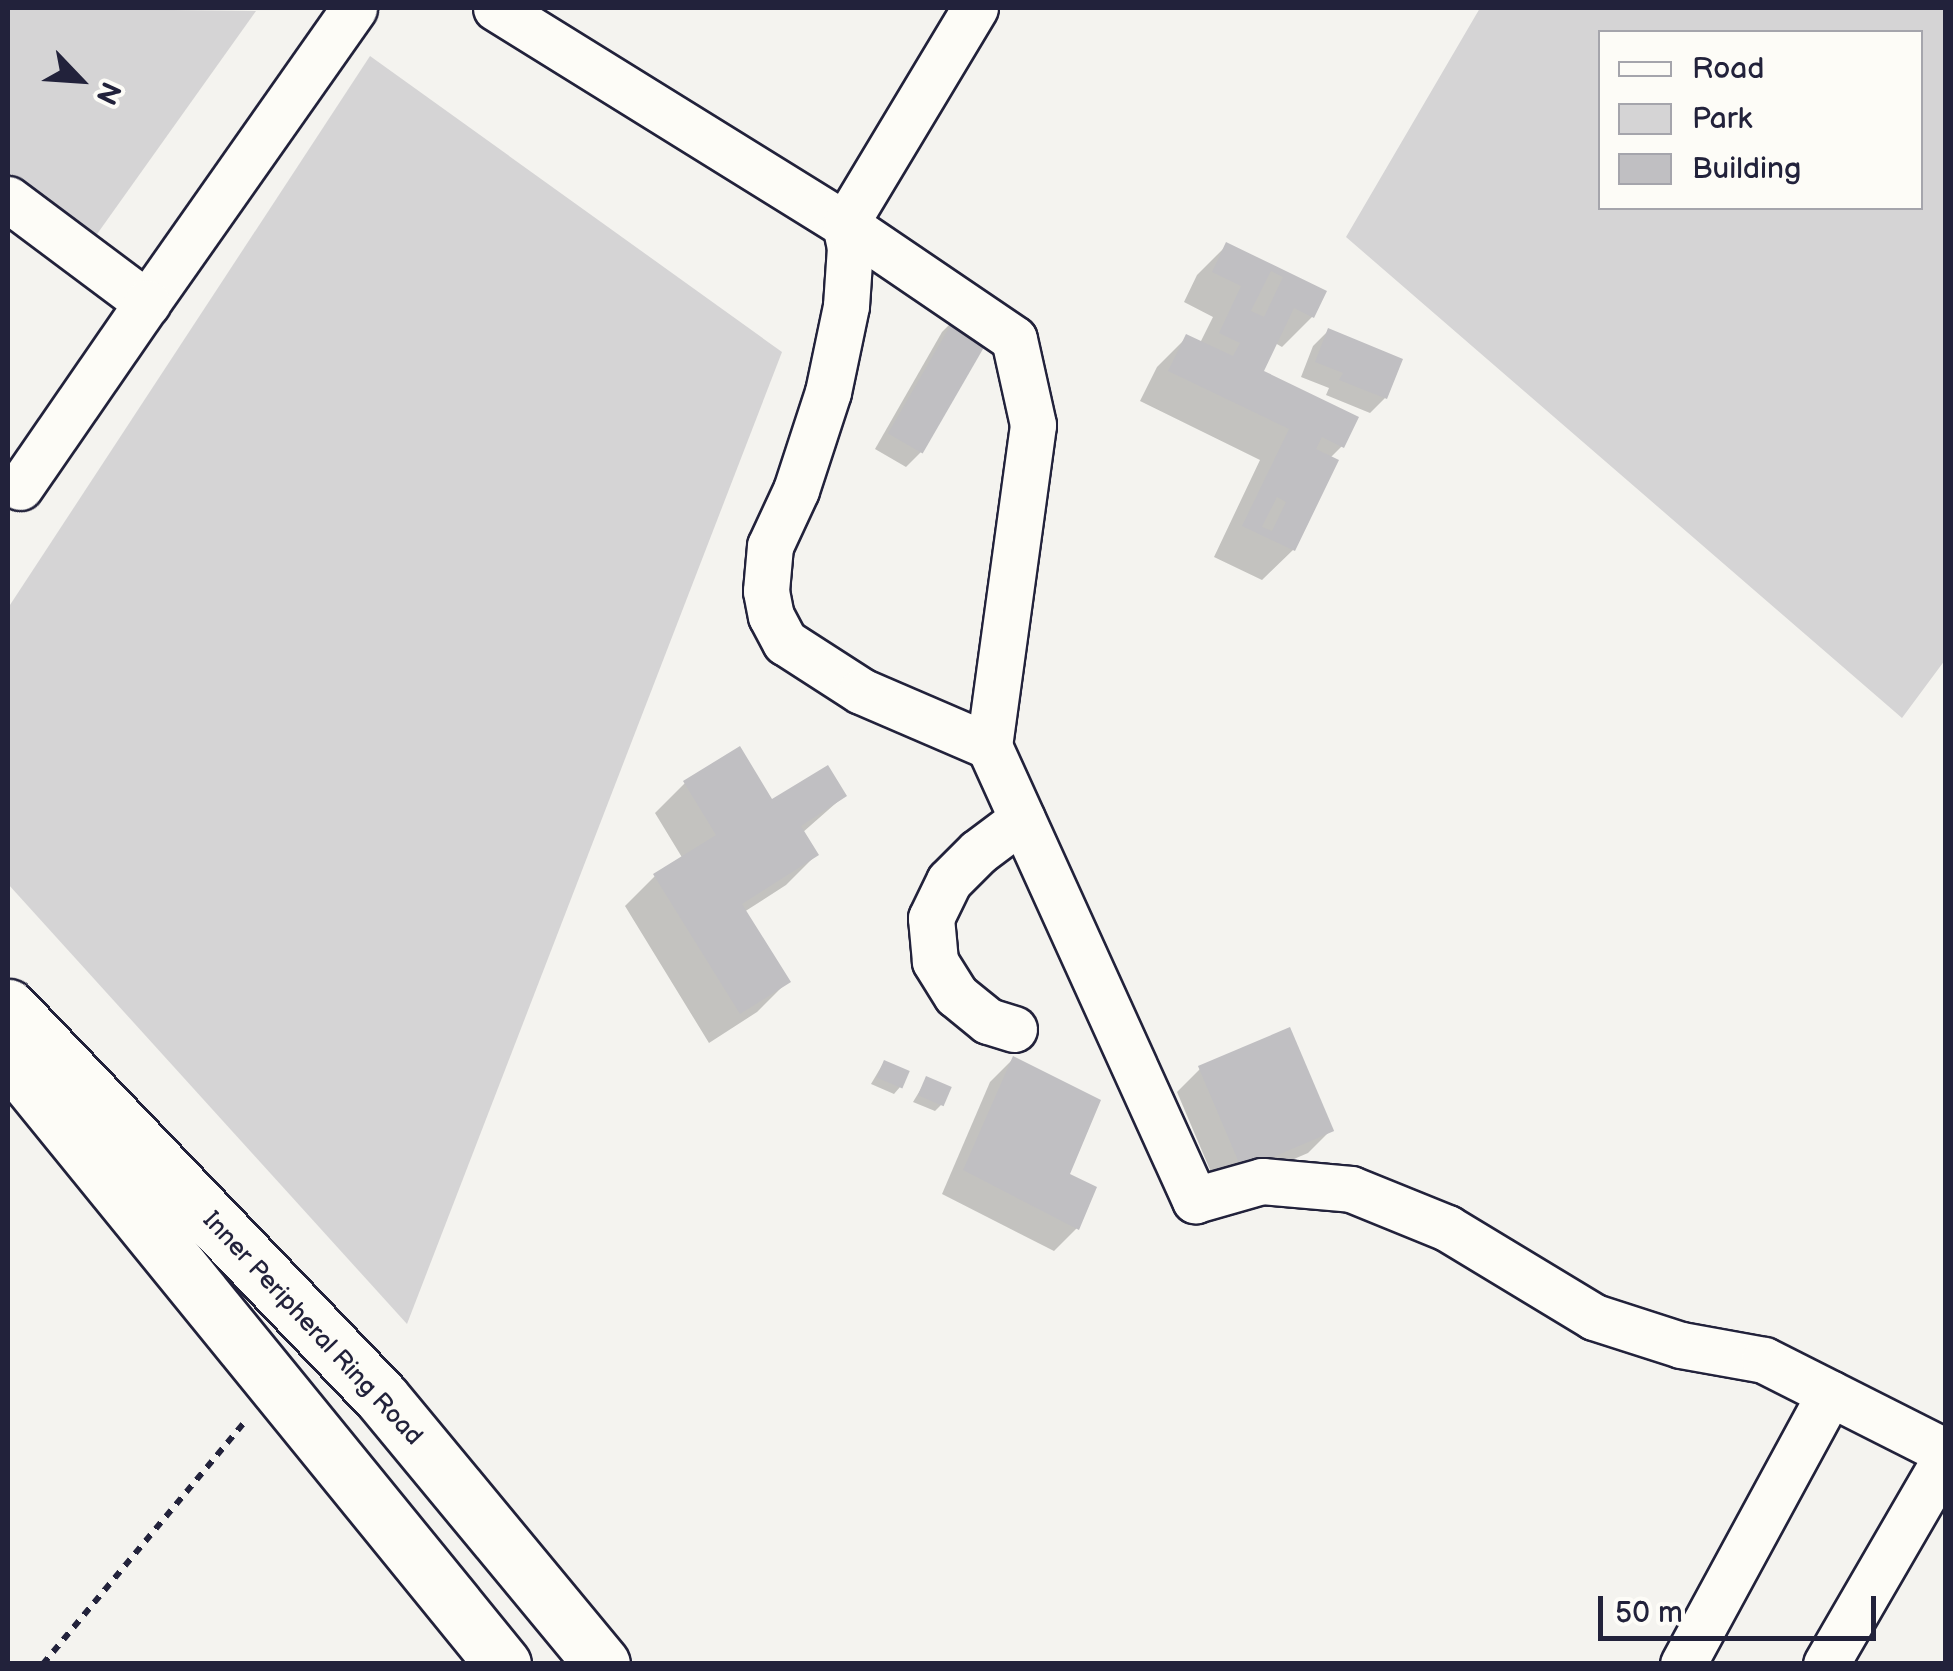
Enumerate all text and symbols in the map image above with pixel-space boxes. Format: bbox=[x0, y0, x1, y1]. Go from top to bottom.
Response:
north arrow bbox=[30, 30, 130, 130]
legend bbox=[1598, 30, 1923, 210]
text: Road bbox=[1692, 51, 1765, 87]
text: N bbox=[88, 76, 127, 109]
text: Park bbox=[1692, 101, 1752, 137]
text: Building bbox=[1692, 151, 1801, 187]
street label: Inner Peripheral Ring Road bbox=[196, 1206, 428, 1452]
scale bar bbox=[1603, 1576, 1880, 1638]
text: 50 m bbox=[1615, 1595, 1683, 1631]

